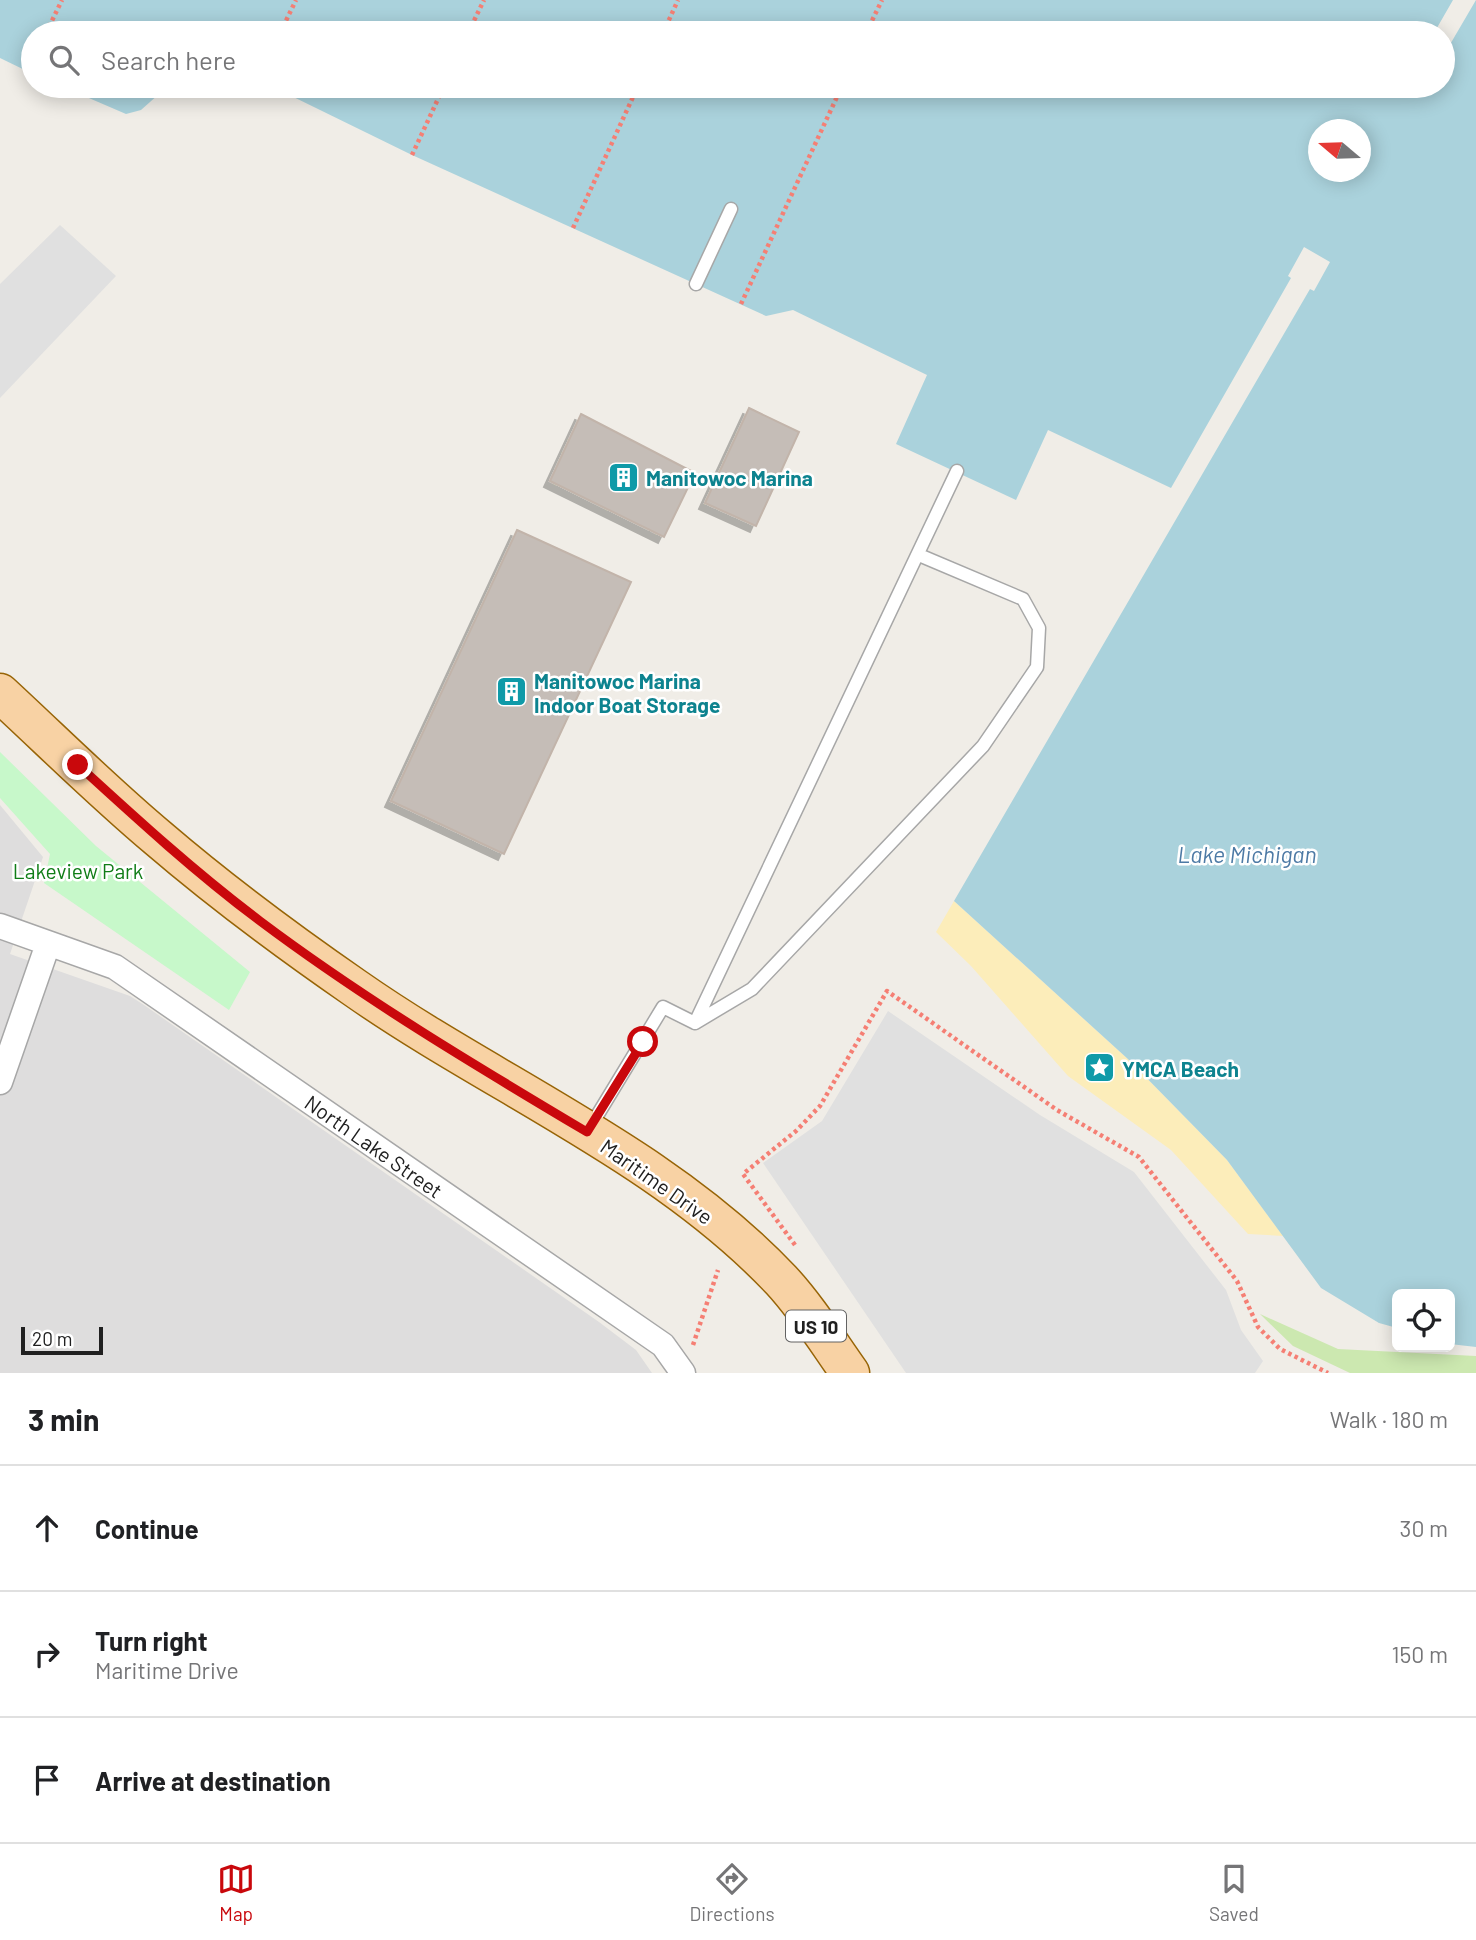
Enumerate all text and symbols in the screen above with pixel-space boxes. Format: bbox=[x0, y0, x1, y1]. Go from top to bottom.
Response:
search box bbox=[21, 21, 1455, 98]
icon: search bbox=[45, 41, 83, 79]
text: Search here bbox=[101, 44, 236, 75]
north arrow bbox=[1308, 119, 1371, 182]
building icon: Manitowoc Marina bbox=[606, 460, 640, 494]
place label: Manitowoc Marina bbox=[646, 465, 813, 490]
place label: Manitowoc Marina Indoor Boat Storage bbox=[534, 668, 720, 717]
building icon: Manitowoc Marina Indoor Boat Storage bbox=[494, 675, 528, 709]
route end bbox=[62, 749, 93, 780]
water label: Lake Michigan bbox=[1177, 840, 1317, 868]
park label: Lakeview Park bbox=[13, 858, 143, 883]
route start bbox=[627, 1026, 658, 1057]
place icon: YMCA Beach bbox=[1082, 1051, 1116, 1085]
place label: YMCA Beach bbox=[1122, 1056, 1239, 1081]
street label: North Lake Street bbox=[300, 1089, 448, 1203]
street label: Maritime Drive bbox=[596, 1133, 718, 1229]
map controls bbox=[1392, 1289, 1455, 1352]
button: locate bbox=[1392, 1289, 1455, 1352]
road number: US 10 bbox=[786, 1310, 846, 1342]
scale bar bbox=[21, 1324, 103, 1356]
text: 20 m bbox=[32, 1327, 72, 1350]
text: 3 min bbox=[28, 1401, 99, 1437]
text: Walk · 180 m bbox=[1330, 1405, 1448, 1433]
icon: ahead bbox=[28, 1509, 66, 1547]
text: Continue bbox=[95, 1513, 199, 1544]
text: 30 m bbox=[1400, 1514, 1448, 1542]
text: Turn right bbox=[95, 1625, 208, 1656]
icon: right bbox=[28, 1635, 66, 1673]
text: 150 m bbox=[1392, 1640, 1448, 1668]
text: Maritime Drive bbox=[95, 1656, 239, 1684]
icon: arrive bbox=[28, 1761, 66, 1799]
text: Arrive at destination bbox=[95, 1765, 331, 1796]
tab: Map bbox=[217, 1860, 255, 1925]
tab: Directions bbox=[690, 1860, 775, 1925]
tab: Saved bbox=[1209, 1860, 1259, 1925]

